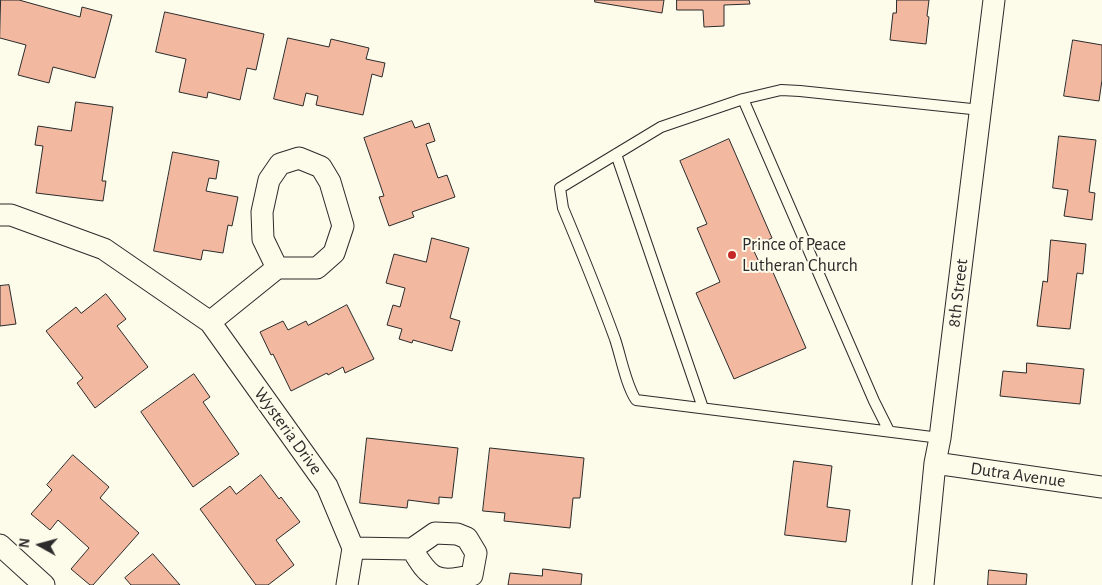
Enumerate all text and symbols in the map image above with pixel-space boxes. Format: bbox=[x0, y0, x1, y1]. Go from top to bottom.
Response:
place label: Prince of Peace Lutheran Church bbox=[742, 234, 858, 276]
marker: Prince of Peace Lutheran Church bbox=[726, 249, 738, 261]
street label: 8th Street bbox=[943, 257, 973, 329]
street label: Wysteria Drive bbox=[249, 383, 327, 479]
street label: Dutra Avenue bbox=[969, 458, 1067, 492]
north arrow bbox=[15, 520, 65, 570]
text: N bbox=[18, 537, 33, 549]

